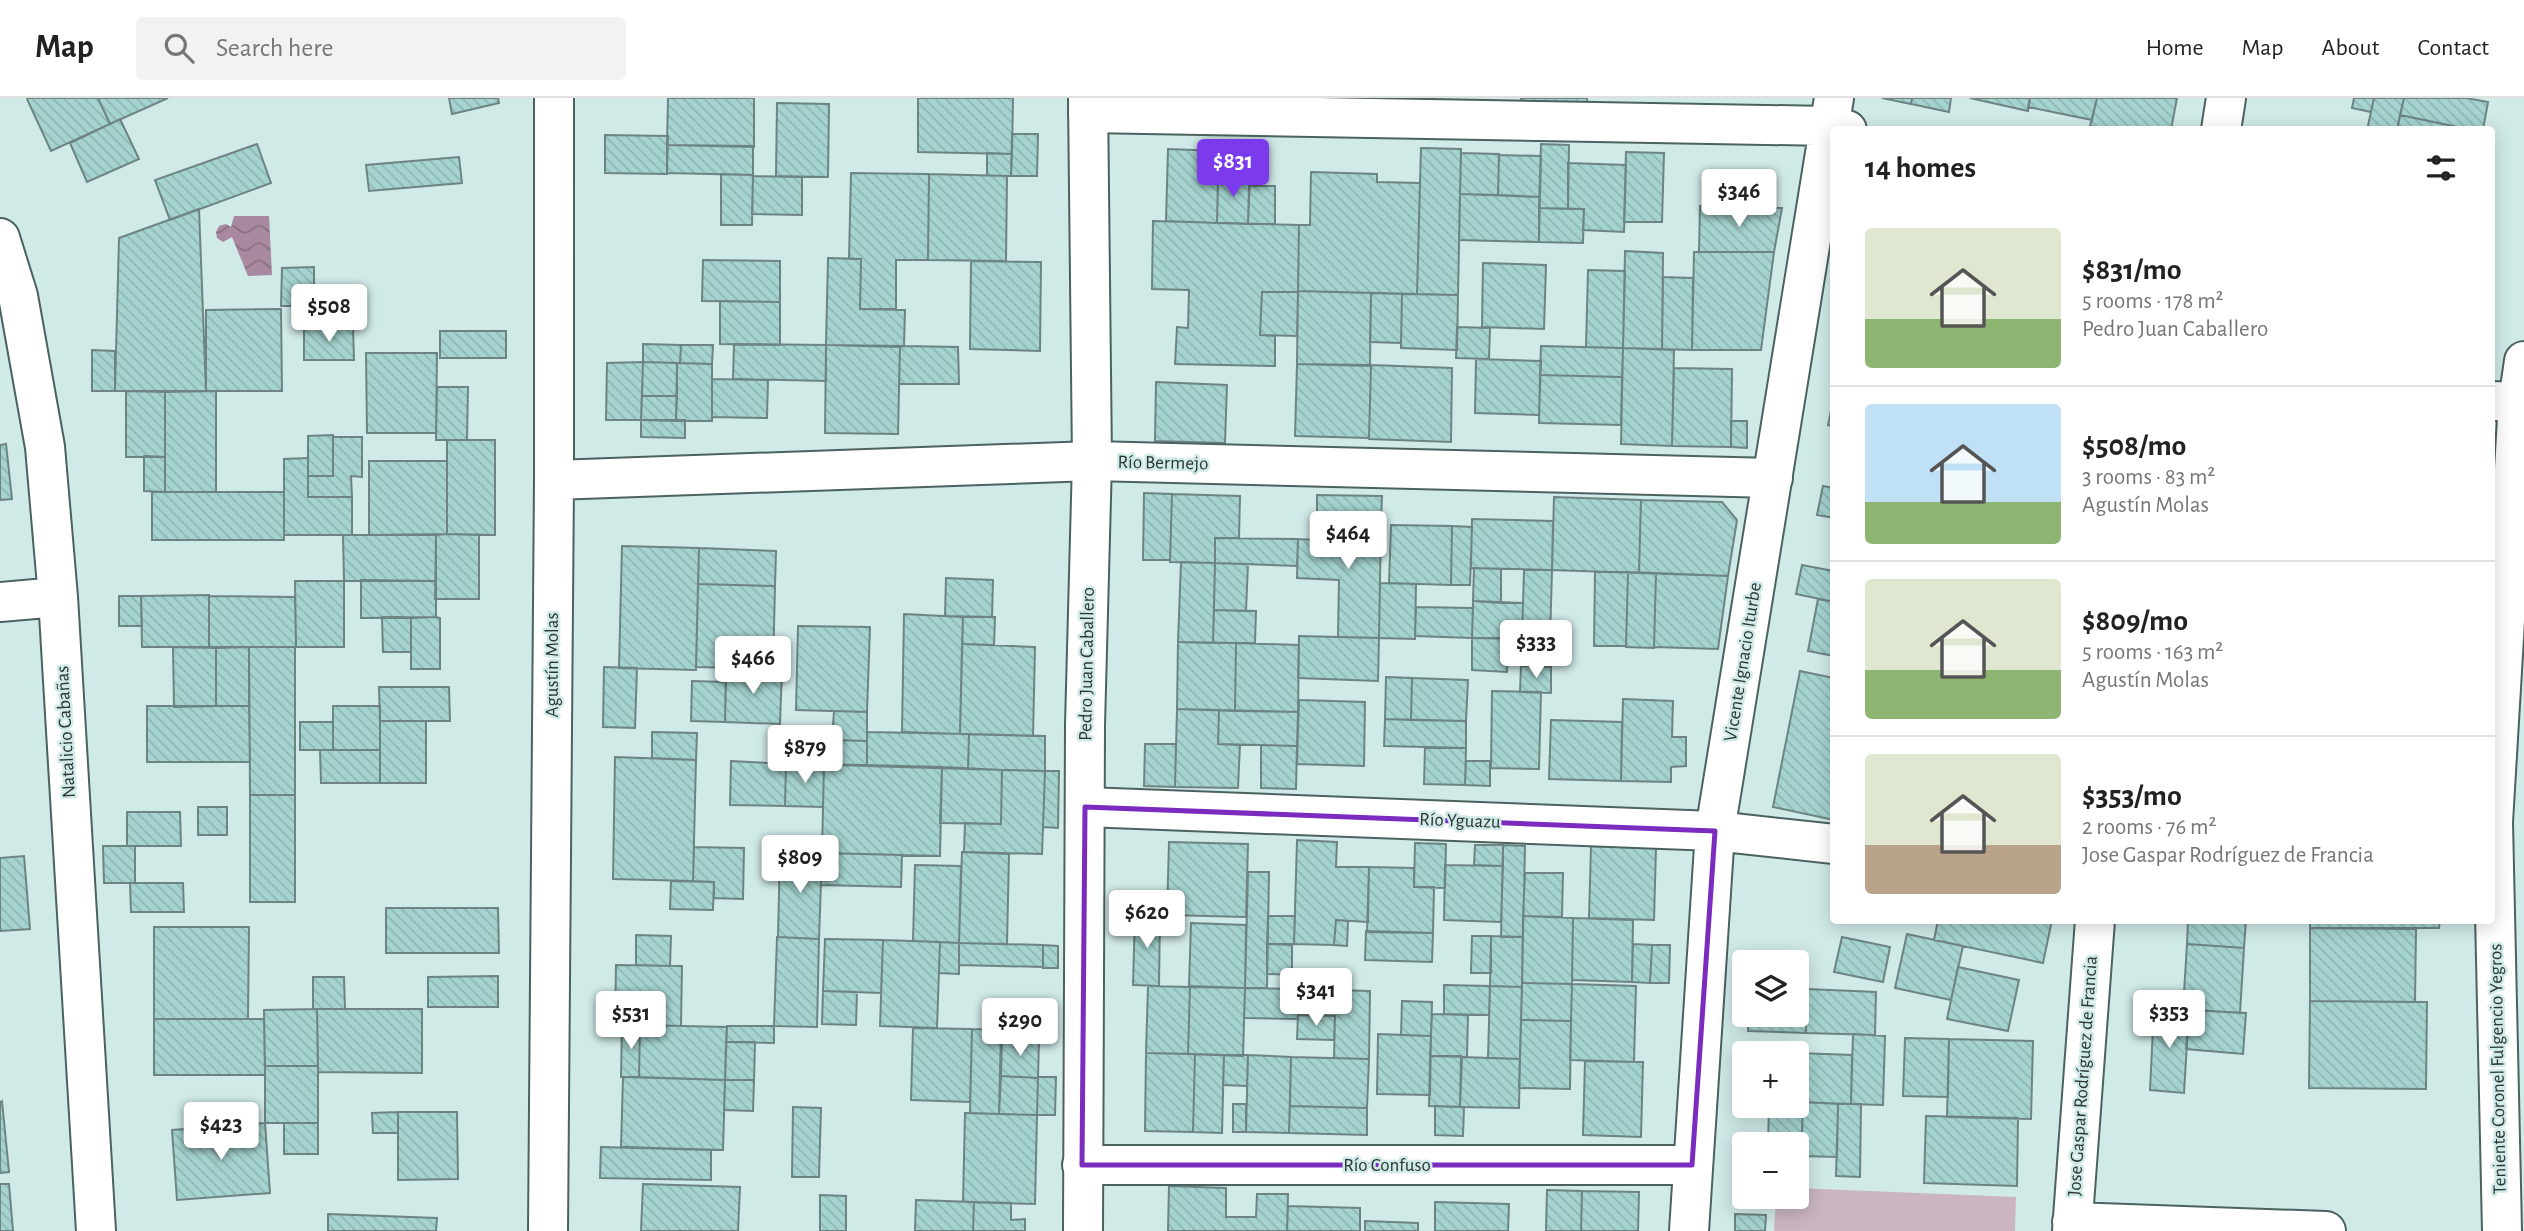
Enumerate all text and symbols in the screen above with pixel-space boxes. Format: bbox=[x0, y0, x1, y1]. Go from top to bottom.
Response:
search box bbox=[136, 17, 626, 80]
icon: search bbox=[160, 29, 198, 67]
text: Map bbox=[35, 31, 94, 64]
text: Search here bbox=[216, 35, 334, 61]
text: Home bbox=[2146, 36, 2204, 60]
text: Map bbox=[2242, 36, 2284, 60]
text: About bbox=[2322, 36, 2379, 60]
text: Contact bbox=[2417, 36, 2489, 60]
pin: $831 bbox=[1192, 140, 1274, 199]
icon: filters bbox=[2422, 149, 2460, 187]
text: $831 bbox=[1213, 150, 1253, 173]
text: 14 homes bbox=[1865, 153, 1976, 183]
pin: $346 bbox=[1698, 170, 1780, 229]
text: $346 bbox=[1718, 180, 1760, 203]
text: $831/mo bbox=[2082, 255, 2182, 285]
icon: home bbox=[1921, 256, 2005, 340]
pin: $508 bbox=[288, 285, 370, 344]
text: 5 rooms · 178 m² bbox=[2082, 290, 2224, 313]
text: $508 bbox=[307, 295, 351, 318]
text: Pedro Juan Caballero bbox=[2082, 318, 2268, 341]
text: $508/mo bbox=[2082, 431, 2186, 461]
icon: home bbox=[1921, 432, 2005, 516]
street label: Río Bermejo bbox=[1117, 453, 1209, 473]
text: 3 rooms · 83 m² bbox=[2082, 466, 2215, 489]
text: Agustín Molas bbox=[2082, 494, 2209, 517]
pin: $464 bbox=[1307, 512, 1389, 571]
text: $464 bbox=[1326, 522, 1370, 545]
street label: Vicente Ignacio Iturbe bbox=[1721, 581, 1765, 743]
street label: Pedro Juan Caballero bbox=[1076, 587, 1098, 741]
text: $809/mo bbox=[2082, 606, 2188, 636]
icon: home bbox=[1921, 607, 2005, 691]
street label: Agustín Molas bbox=[543, 613, 562, 718]
pin: $333 bbox=[1495, 620, 1577, 680]
text: $333 bbox=[1516, 631, 1556, 654]
pin: $466 bbox=[712, 636, 794, 696]
text: 5 rooms · 163 m² bbox=[2082, 641, 2223, 664]
text: $466 bbox=[731, 647, 775, 670]
street label: Natalicio Cabañas bbox=[53, 665, 79, 799]
text: Agustín Molas bbox=[2082, 669, 2209, 692]
pin: $879 bbox=[764, 726, 846, 785]
text: $879 bbox=[784, 736, 826, 759]
text: $353/mo bbox=[2082, 781, 2182, 811]
icon: home bbox=[1921, 782, 2005, 866]
street label: Río Yguazu bbox=[1419, 810, 1501, 832]
text: 2 rooms · 76 m² bbox=[2082, 816, 2216, 839]
pin: $809 bbox=[759, 836, 841, 895]
text: Jose Gaspar Rodríguez de Francia bbox=[2082, 844, 2374, 867]
text: $809 bbox=[778, 846, 822, 869]
pin: $620 bbox=[1106, 890, 1188, 950]
text: $620 bbox=[1125, 901, 1169, 924]
street label: Teniente Coronel Fulgencio Yegros bbox=[2486, 943, 2510, 1195]
map controls bbox=[1732, 950, 1809, 1209]
button: layers bbox=[1732, 950, 1809, 1027]
street label: Jose Gaspar Rodríguez de Francia bbox=[2065, 955, 2101, 1197]
pin: $341 bbox=[1275, 968, 1357, 1028]
text: $341 bbox=[1296, 979, 1336, 1002]
pin: $353 bbox=[2128, 990, 2210, 1050]
pin: $531 bbox=[590, 992, 672, 1051]
pin: $290 bbox=[979, 998, 1061, 1058]
text: $353 bbox=[2149, 1001, 2189, 1024]
text: $531 bbox=[612, 1002, 650, 1025]
text: $290 bbox=[998, 1009, 1042, 1032]
button: + bbox=[1732, 1041, 1809, 1118]
pin: $423 bbox=[180, 1102, 262, 1162]
text: $423 bbox=[200, 1113, 242, 1136]
button: − bbox=[1732, 1132, 1809, 1209]
street label: Río Confuso bbox=[1343, 1156, 1431, 1175]

